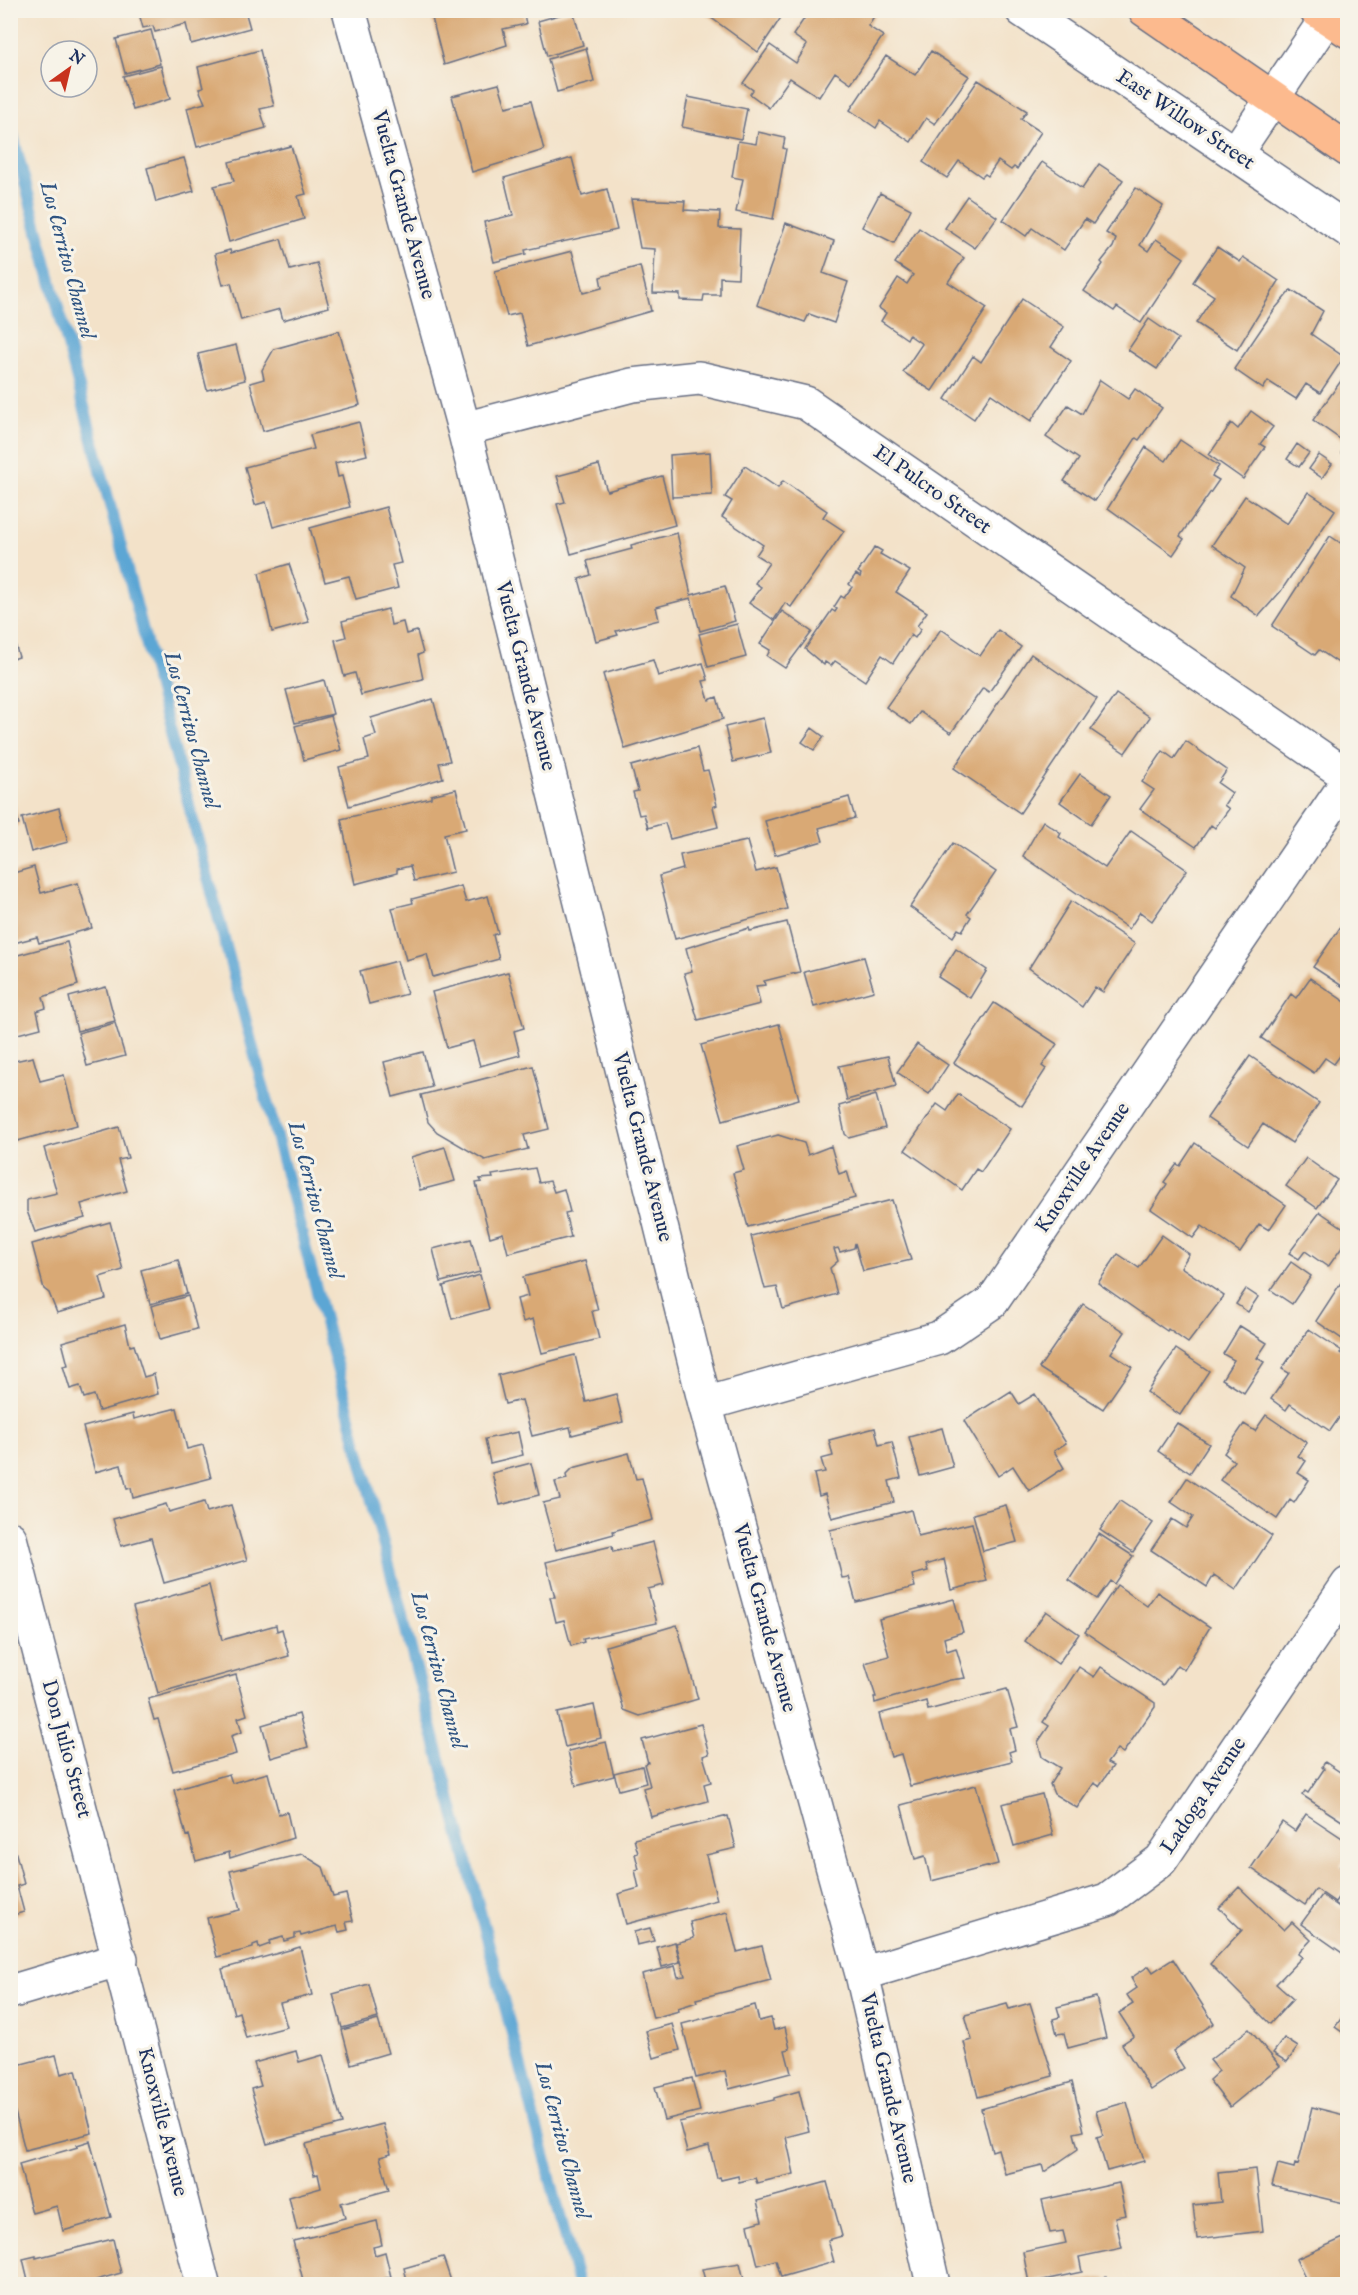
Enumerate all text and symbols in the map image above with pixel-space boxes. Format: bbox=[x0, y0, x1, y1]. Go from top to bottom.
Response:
north arrow bbox=[39, 39, 99, 99]
text: N bbox=[64, 46, 88, 70]
street label: East Willow Street bbox=[1111, 64, 1259, 176]
street label: Vuelta Grande Avenue bbox=[365, 107, 441, 303]
water label: Los Cerritos Channel bbox=[32, 177, 102, 344]
street label: El Pulcro Street bbox=[868, 439, 996, 541]
street label: Vuelta Grande Avenue bbox=[488, 577, 562, 774]
water label: Los Cerritos Channel bbox=[156, 647, 226, 814]
street label: Vuelta Grande Avenue bbox=[605, 1048, 679, 1245]
street label: Knoxville Avenue bbox=[1029, 1097, 1137, 1239]
water label: Los Cerritos Channel bbox=[280, 1117, 350, 1284]
street label: Vuelta Grande Avenue bbox=[726, 1520, 802, 1716]
water label: Los Cerritos Channel bbox=[403, 1587, 473, 1754]
street label: Don Julio Street bbox=[35, 1677, 97, 1821]
street label: Ladoga Avenue bbox=[1155, 1732, 1253, 1860]
street label: Vuelta Grande Avenue bbox=[853, 1989, 923, 2186]
street label: Knoxville Avenue bbox=[130, 2045, 194, 2200]
water label: Los Cerritos Channel bbox=[527, 2057, 597, 2224]

